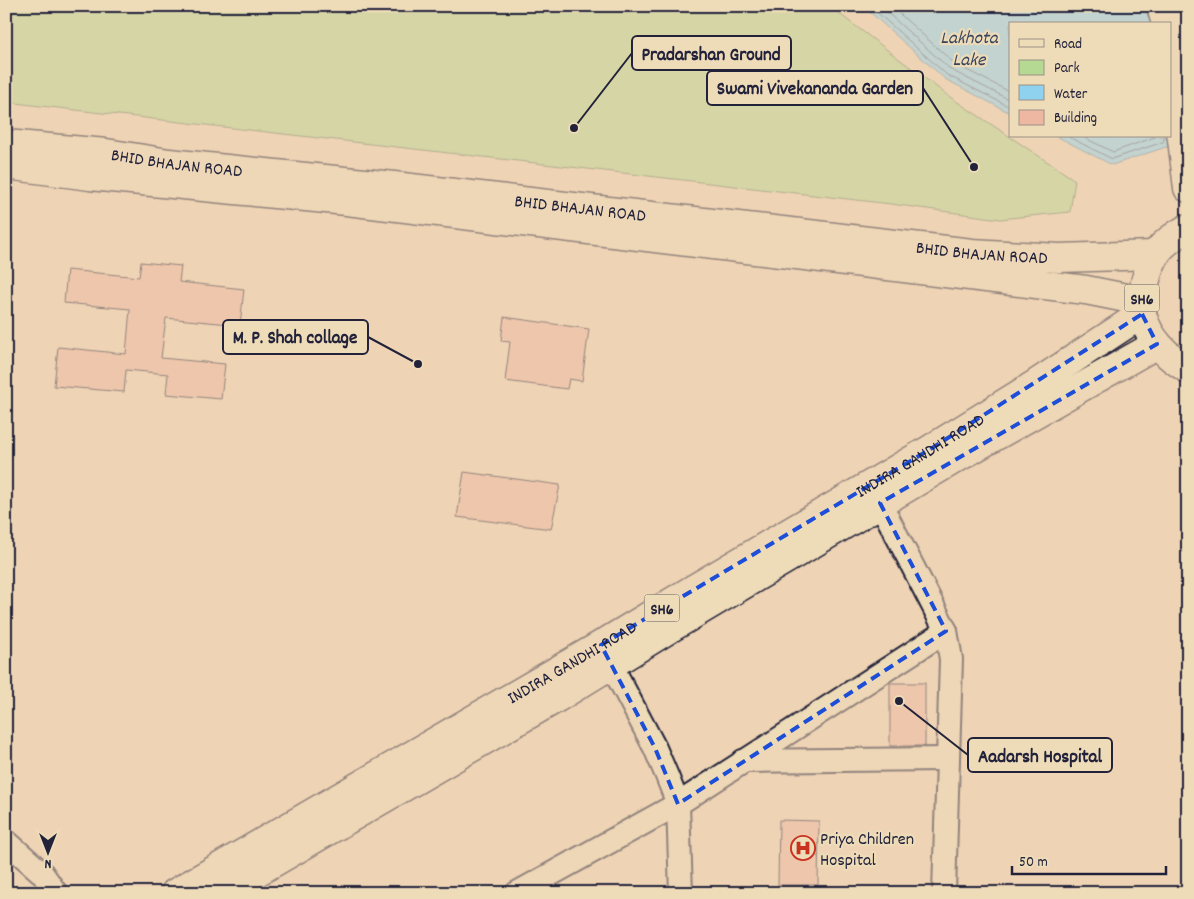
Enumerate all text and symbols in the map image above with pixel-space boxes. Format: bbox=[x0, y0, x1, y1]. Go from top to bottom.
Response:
legend bbox=[1009, 22, 1172, 138]
water label: Lakhota Lake bbox=[940, 26, 999, 75]
text: Road bbox=[1054, 34, 1082, 56]
callout: Pradarshan Ground bbox=[632, 36, 791, 70]
text: Pradarshan Ground bbox=[641, 43, 781, 70]
text: Park bbox=[1054, 58, 1080, 80]
callout: Swami Vivekananda Garden bbox=[707, 71, 923, 105]
text: Swami Vivekananda Garden bbox=[717, 77, 913, 104]
text: Water bbox=[1054, 84, 1088, 106]
text: Building bbox=[1054, 108, 1097, 130]
street label: BHID BHAJAN ROAD bbox=[109, 144, 243, 185]
street label: BHID BHAJAN ROAD bbox=[513, 190, 647, 230]
street label: BHID BHAJAN ROAD bbox=[914, 237, 1048, 272]
road number: SH6 bbox=[1124, 284, 1160, 312]
callout: M. P. Shah collage bbox=[223, 320, 368, 354]
text: M. P. Shah collage bbox=[233, 326, 357, 353]
street label: INDIRA GANDHI ROAD bbox=[852, 409, 990, 505]
road number: SH6 bbox=[644, 594, 680, 622]
street label: INDIRA GANDHI ROAD bbox=[503, 616, 642, 712]
callout: Aadarsh Hospital bbox=[968, 738, 1112, 772]
text: Aadarsh Hospital bbox=[978, 745, 1103, 772]
north arrow bbox=[22, 826, 72, 876]
place label: Priya Children Hospital bbox=[820, 828, 914, 874]
hospital icon: Priya Children Hospital bbox=[790, 835, 816, 861]
scale bar bbox=[1012, 844, 1165, 876]
text: 50 m bbox=[1019, 852, 1048, 874]
text: N bbox=[44, 853, 51, 873]

